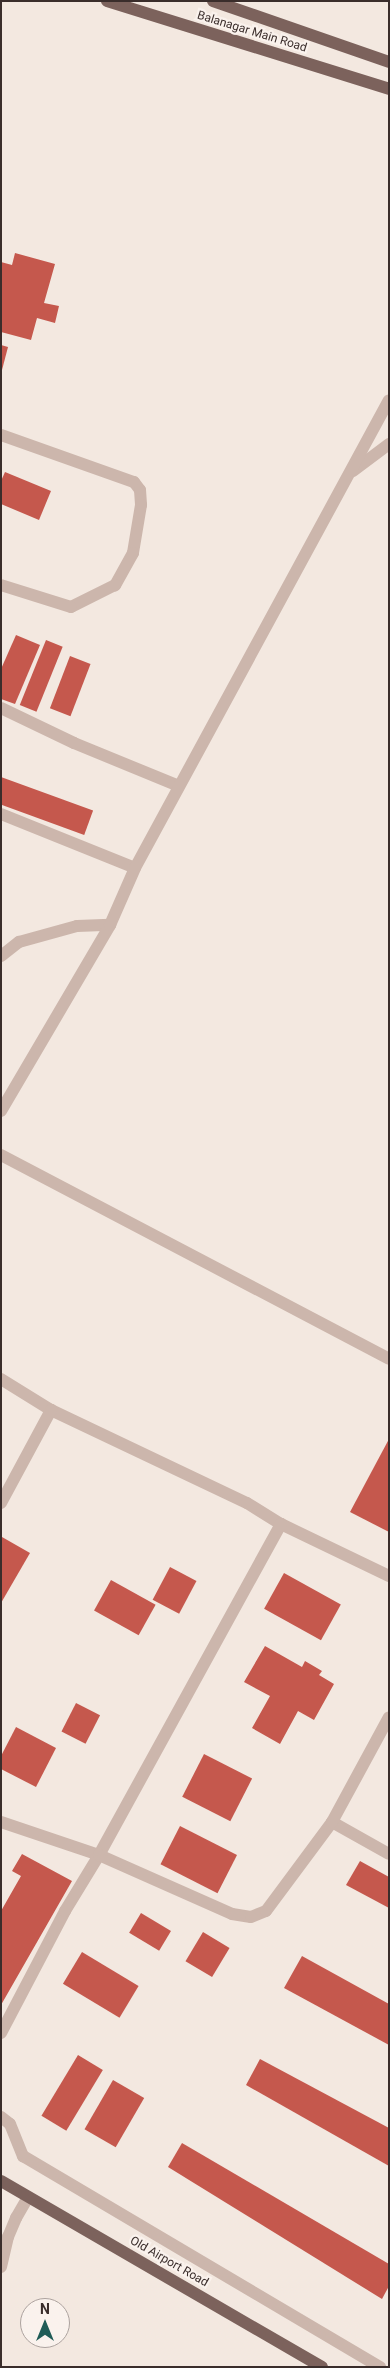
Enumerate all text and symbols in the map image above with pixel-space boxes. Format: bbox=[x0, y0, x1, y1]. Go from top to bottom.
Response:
street label: Balanagar Main Road bbox=[195, 8, 309, 56]
street label: Old Airport Road bbox=[127, 2234, 211, 2290]
north arrow bbox=[20, 2298, 70, 2348]
text: N bbox=[40, 2301, 50, 2317]

